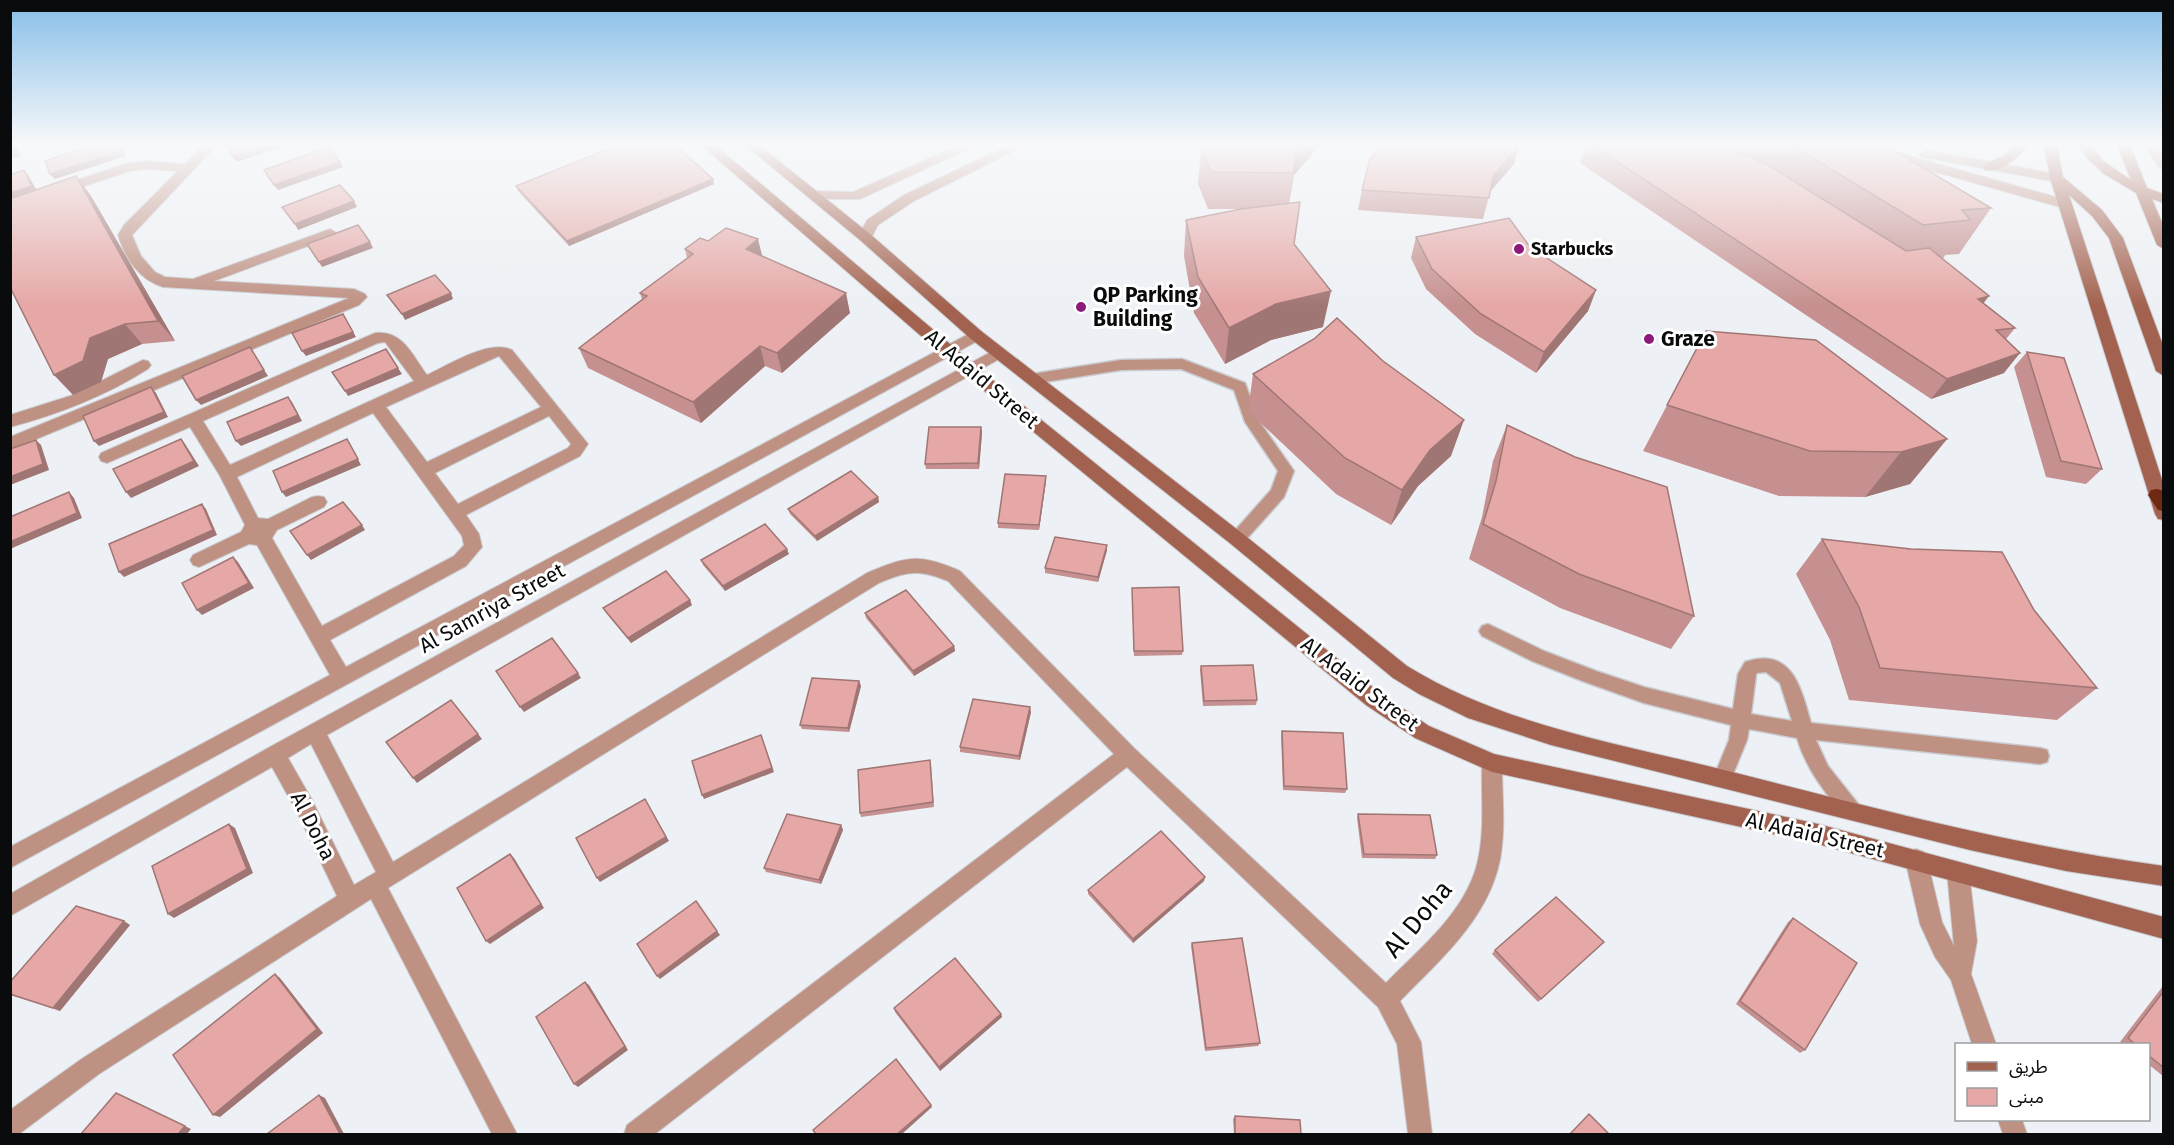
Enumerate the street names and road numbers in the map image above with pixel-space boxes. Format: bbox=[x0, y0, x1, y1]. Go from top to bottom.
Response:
street label: Al Adaid Street bbox=[920, 324, 1045, 434]
street label: Al Samriya Street bbox=[415, 557, 570, 659]
street label: Al Adaid Street bbox=[1296, 631, 1424, 737]
street label: Al Doha bbox=[285, 787, 341, 865]
street label: Al Adaid Street bbox=[1743, 806, 1887, 864]
street label: Al Doha bbox=[1377, 874, 1459, 964]

